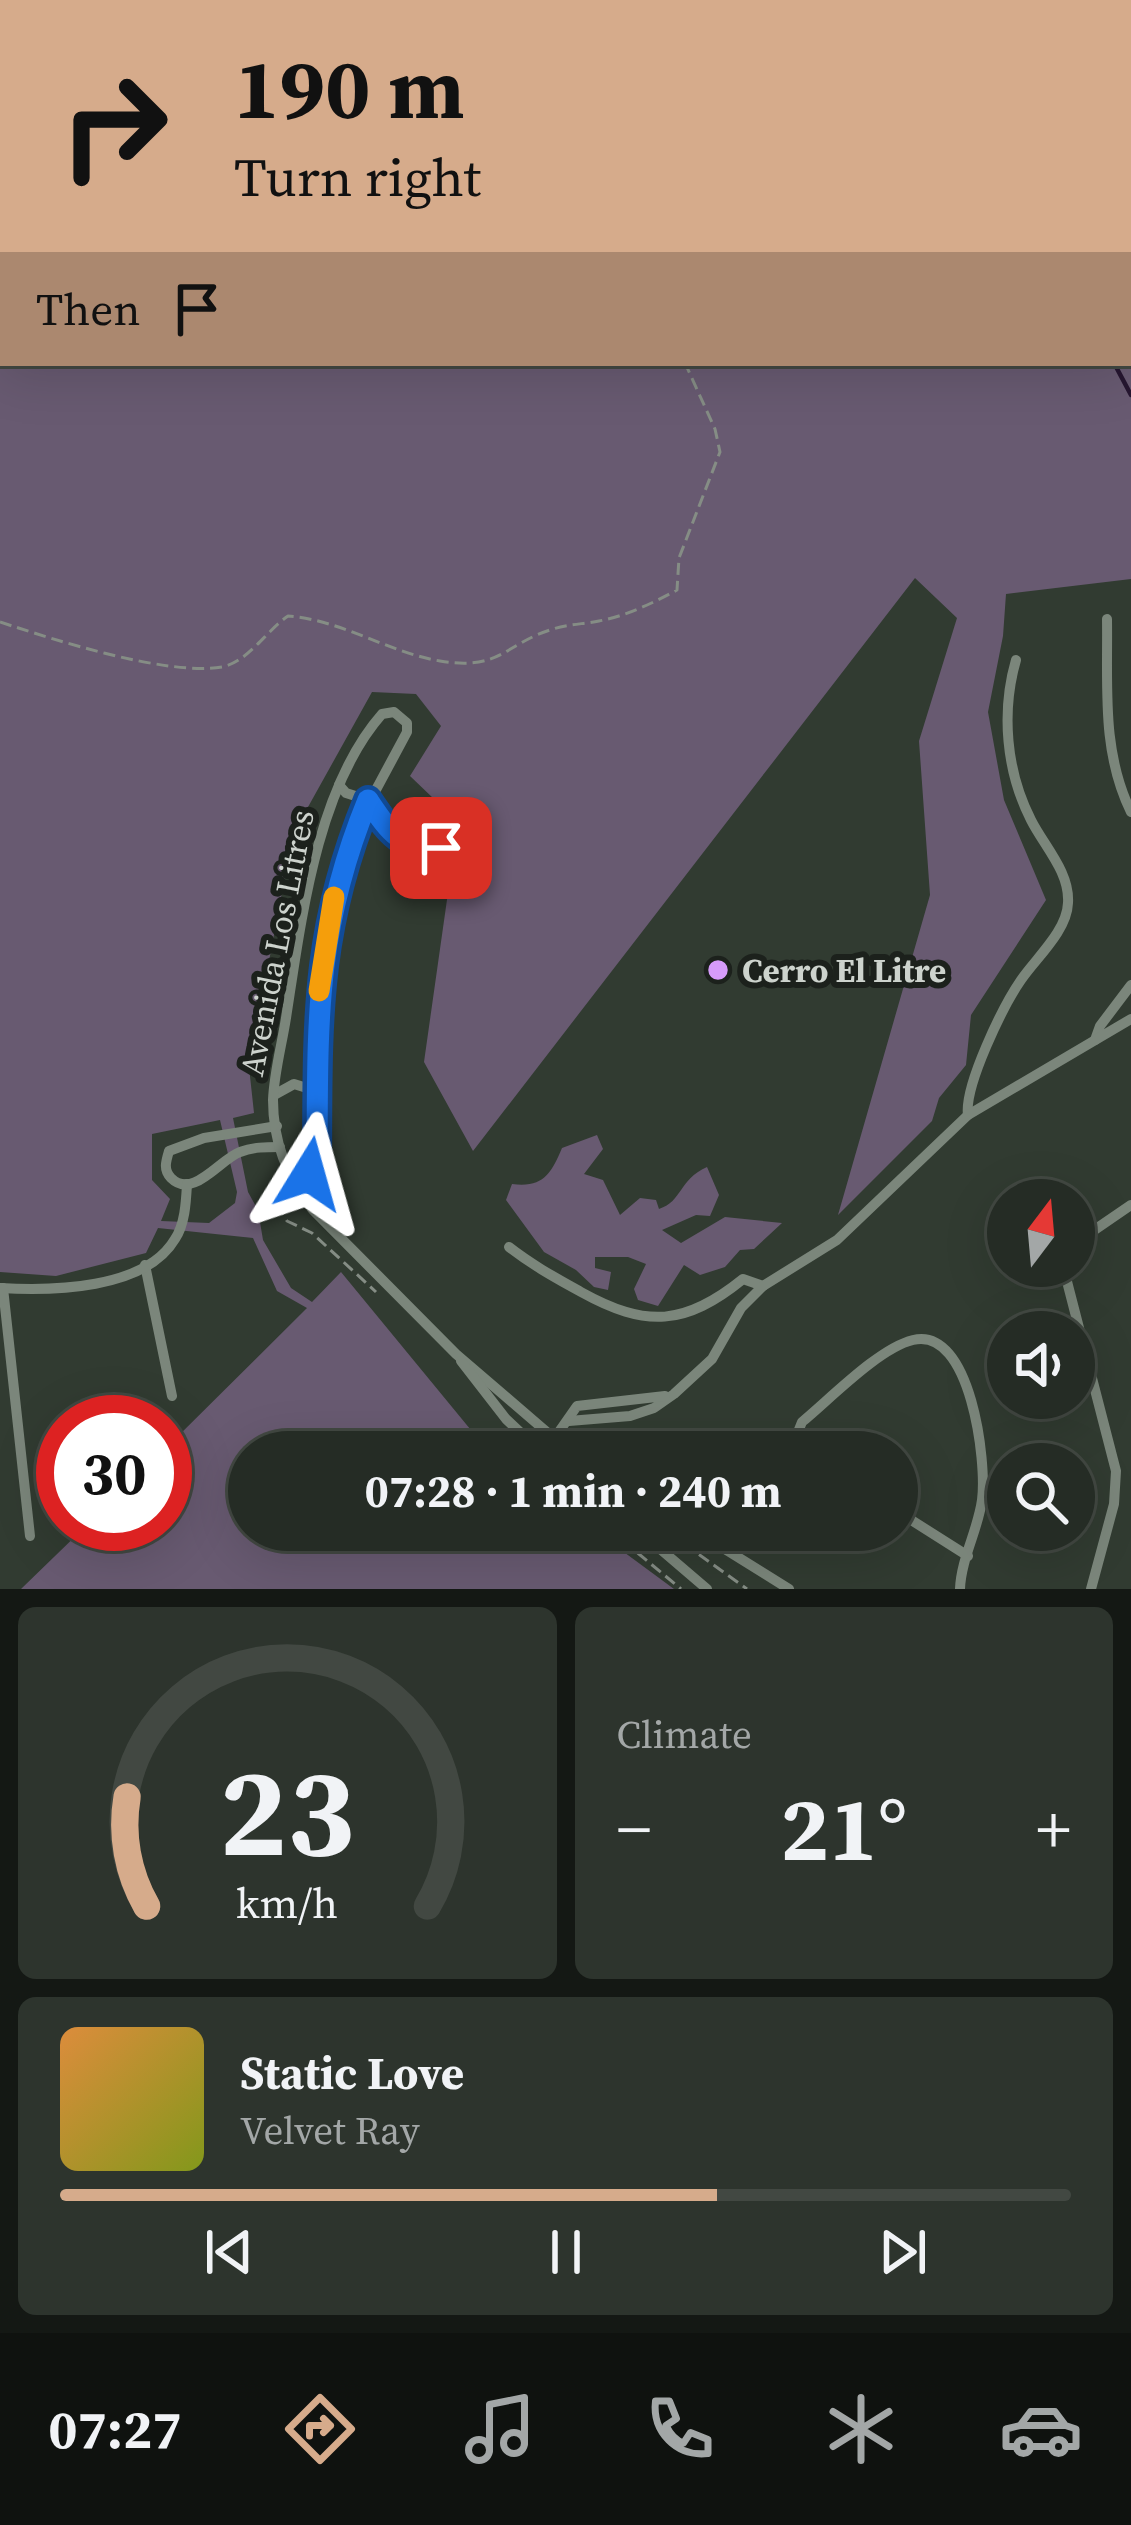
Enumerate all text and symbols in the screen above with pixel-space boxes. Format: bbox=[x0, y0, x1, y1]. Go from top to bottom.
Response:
text: 190 m bbox=[234, 31, 465, 146]
icon: right bbox=[36, 48, 192, 204]
text: Turn right bbox=[234, 140, 481, 214]
icon: arrive bbox=[164, 276, 230, 342]
text: Then bbox=[36, 278, 140, 340]
pin bbox=[390, 797, 492, 899]
street label: Avenida Los Litres bbox=[229, 806, 325, 1080]
icon: arrive bbox=[408, 815, 474, 881]
place label: Cerro El Litre bbox=[742, 948, 946, 993]
marker: Cerro El Litre bbox=[705, 957, 731, 983]
position arrow bbox=[246, 1111, 372, 1237]
north arrow bbox=[987, 1179, 1095, 1287]
map controls bbox=[987, 1179, 1095, 1551]
button: sound bbox=[987, 1311, 1095, 1419]
speed limit sign: 30 bbox=[36, 1395, 192, 1551]
button: search bbox=[987, 1443, 1095, 1551]
text: 07:28 · 1 min · 240 m bbox=[365, 1460, 781, 1522]
text: Climate bbox=[617, 1708, 752, 1761]
text: 23 bbox=[220, 1726, 355, 1897]
text: 21° bbox=[780, 1767, 907, 1890]
text: − bbox=[617, 1784, 651, 1874]
text: + bbox=[1036, 1784, 1071, 1874]
text: km/h bbox=[236, 1874, 338, 1932]
text: Static Love bbox=[240, 2042, 464, 2104]
text: Velvet Ray bbox=[240, 2104, 420, 2157]
icon: previous bbox=[196, 2219, 262, 2285]
icon: pause bbox=[533, 2219, 599, 2285]
icon: next bbox=[870, 2219, 936, 2285]
icon: directions bbox=[278, 2387, 362, 2471]
icon: music bbox=[458, 2387, 542, 2471]
icon: phone bbox=[638, 2387, 722, 2471]
icon: climate bbox=[819, 2387, 903, 2471]
icon: car bbox=[999, 2387, 1083, 2471]
text: 07:27 bbox=[48, 2392, 181, 2466]

